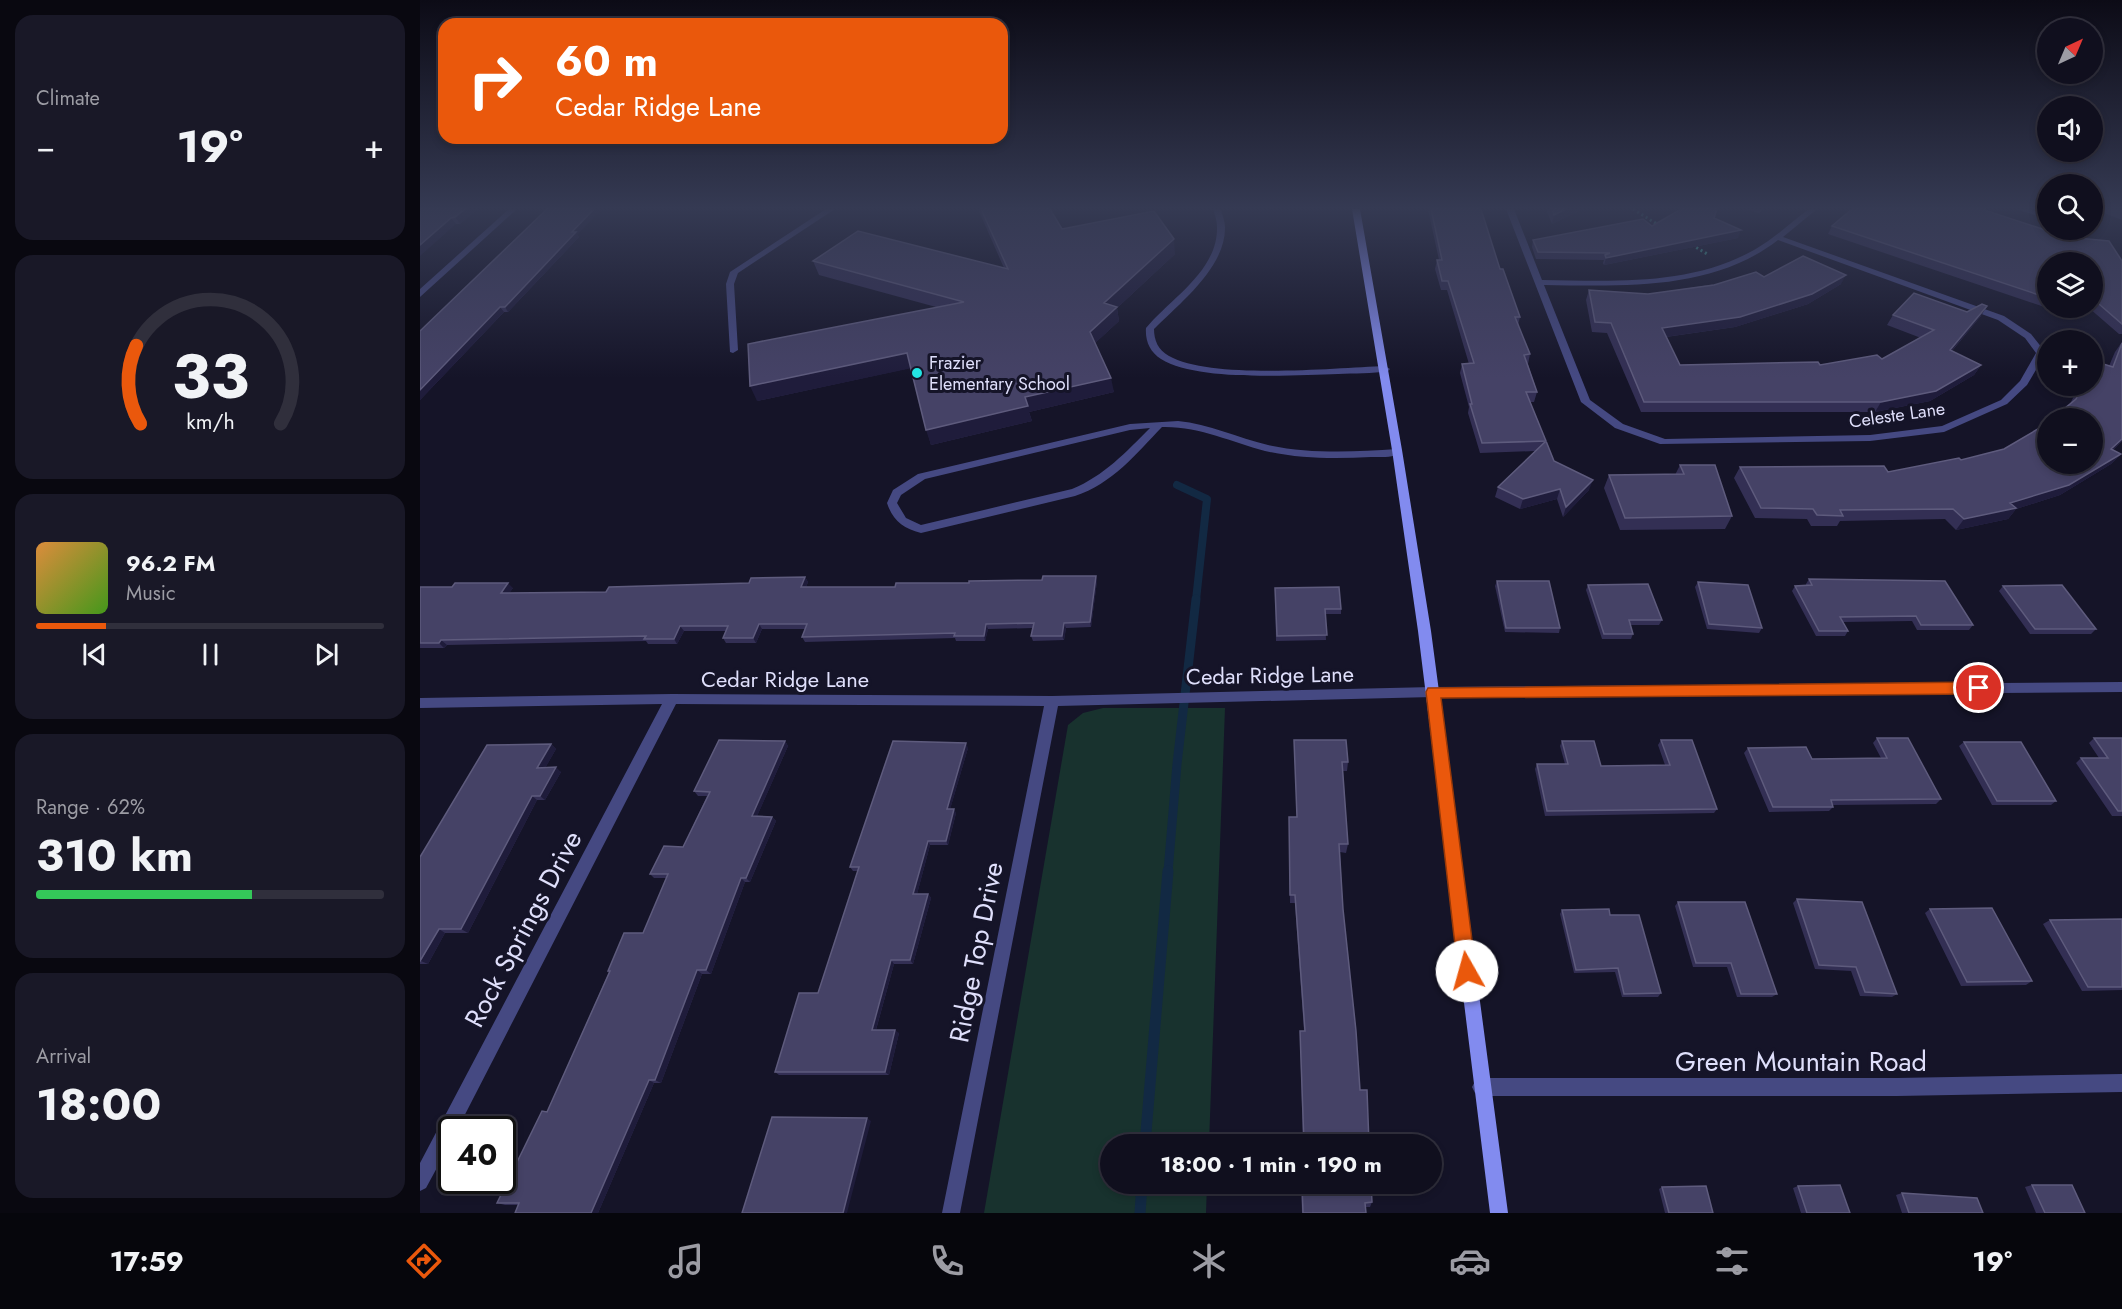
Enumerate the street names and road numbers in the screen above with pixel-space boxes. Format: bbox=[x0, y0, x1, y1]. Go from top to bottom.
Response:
street label: Celeste Lane bbox=[1847, 395, 1947, 435]
street label: Cedar Ridge Lane bbox=[1186, 658, 1354, 692]
street label: Cedar Ridge Lane bbox=[701, 663, 869, 695]
street label: Rock Springs Drive bbox=[455, 824, 591, 1034]
street label: Ridge Top Drive bbox=[939, 858, 1013, 1046]
street label: Green Mountain Road bbox=[1675, 1042, 1927, 1081]

